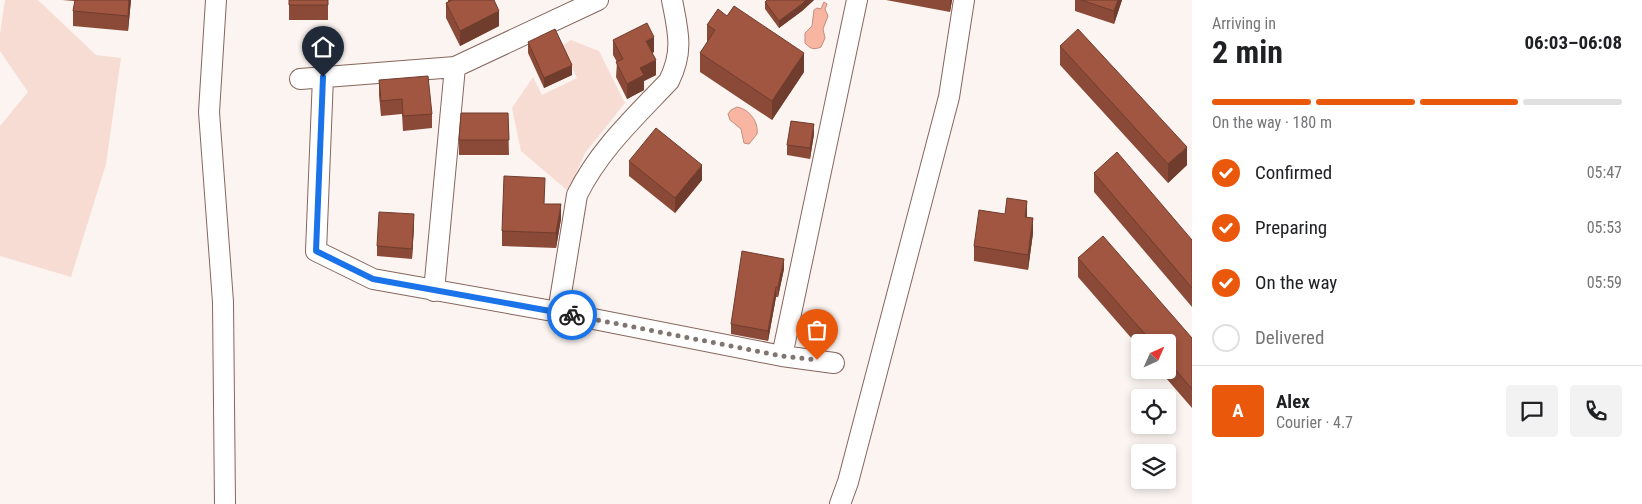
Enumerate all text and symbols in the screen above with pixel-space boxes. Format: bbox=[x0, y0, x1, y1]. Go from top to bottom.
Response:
text: Arriving in bbox=[1212, 14, 1276, 33]
pin bbox=[302, 26, 344, 77]
text: 06:03–06:08 bbox=[1524, 31, 1622, 54]
icon: home bbox=[309, 33, 337, 61]
text: 2 min bbox=[1212, 33, 1283, 71]
text: On the way · 180 m bbox=[1212, 113, 1332, 132]
icon: check bbox=[1212, 159, 1240, 187]
text: Confirmed bbox=[1255, 161, 1332, 184]
text: 05:47 bbox=[1587, 163, 1622, 182]
icon: check bbox=[1212, 214, 1240, 242]
text: Preparing bbox=[1255, 216, 1327, 239]
text: 05:53 bbox=[1587, 218, 1622, 237]
icon: check bbox=[1212, 269, 1240, 297]
text: On the way bbox=[1255, 271, 1337, 294]
text: 05:59 bbox=[1587, 273, 1622, 292]
courier bbox=[547, 290, 597, 340]
icon: bike bbox=[558, 301, 586, 329]
pin bbox=[796, 309, 838, 360]
icon: bag bbox=[803, 316, 831, 344]
text: Delivered bbox=[1255, 326, 1324, 349]
north arrow bbox=[1131, 334, 1176, 379]
map controls bbox=[1131, 334, 1176, 489]
button: chat bbox=[1506, 385, 1558, 437]
button: phone bbox=[1570, 385, 1622, 437]
button: locate bbox=[1131, 389, 1176, 434]
text: Alex bbox=[1276, 390, 1310, 413]
text: A bbox=[1232, 399, 1244, 422]
text: Courier · 4.7 bbox=[1276, 413, 1353, 432]
button: layers bbox=[1131, 444, 1176, 489]

